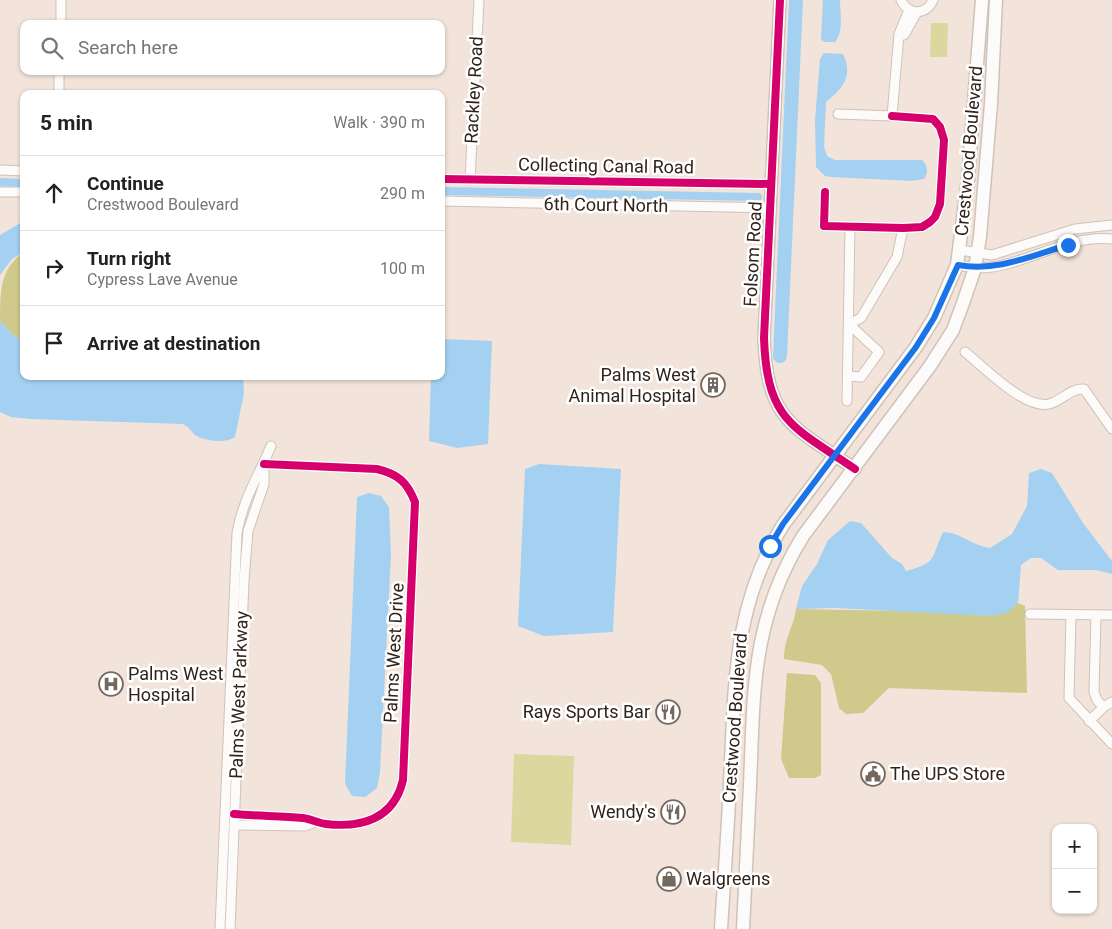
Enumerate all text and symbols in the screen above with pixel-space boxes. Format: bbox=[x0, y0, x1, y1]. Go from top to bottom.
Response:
search box bbox=[20, 20, 445, 75]
icon: search bbox=[38, 34, 66, 62]
text: Search here bbox=[78, 36, 178, 59]
street label: Rackley Road bbox=[460, 36, 487, 144]
street label: Crestwood Boulevard bbox=[951, 65, 986, 237]
text: 5 min bbox=[40, 111, 93, 135]
text: Walk · 390 m bbox=[333, 113, 425, 132]
street label: Collecting Canal Road bbox=[518, 153, 694, 178]
text: Continue bbox=[87, 172, 164, 195]
icon: ahead bbox=[40, 179, 68, 207]
text: 290 m bbox=[380, 184, 425, 203]
street label: 6th Court North bbox=[544, 193, 669, 216]
text: Crestwood Boulevard bbox=[87, 195, 239, 214]
street label: Folsom Road bbox=[739, 201, 766, 307]
route end bbox=[1057, 234, 1080, 257]
text: Turn right bbox=[87, 247, 171, 270]
icon: right bbox=[40, 254, 68, 282]
text: 100 m bbox=[380, 259, 425, 278]
text: Cypress Lave Avenue bbox=[87, 270, 238, 289]
icon: arrive bbox=[40, 329, 68, 357]
text: Arrive at destination bbox=[87, 332, 260, 355]
place label: Palms West Animal Hospital bbox=[569, 364, 696, 406]
building icon: Palms West Animal Hospital bbox=[700, 372, 726, 398]
route start bbox=[759, 535, 782, 558]
street label: Palms West Drive bbox=[379, 582, 408, 724]
street label: Palms West Parkway bbox=[225, 610, 252, 779]
street label: Crestwood Boulevard bbox=[718, 632, 751, 804]
place label: Palms West Hospital bbox=[128, 663, 223, 705]
hospital icon: Palms West Hospital bbox=[98, 671, 124, 697]
restaurant icon: Rays Sports Bar bbox=[655, 699, 681, 725]
place label: Rays Sports Bar bbox=[523, 701, 650, 722]
public building icon: The UPS Store bbox=[860, 761, 886, 787]
place label: The UPS Store bbox=[890, 763, 1005, 784]
restaurant icon: Wendy's bbox=[660, 799, 686, 825]
place label: Wendy's bbox=[590, 801, 656, 822]
map controls bbox=[1052, 824, 1097, 914]
button: + bbox=[1052, 824, 1097, 869]
shop icon: Walgreens bbox=[656, 866, 682, 892]
place label: Walgreens bbox=[686, 868, 770, 889]
button: − bbox=[1052, 869, 1097, 914]

